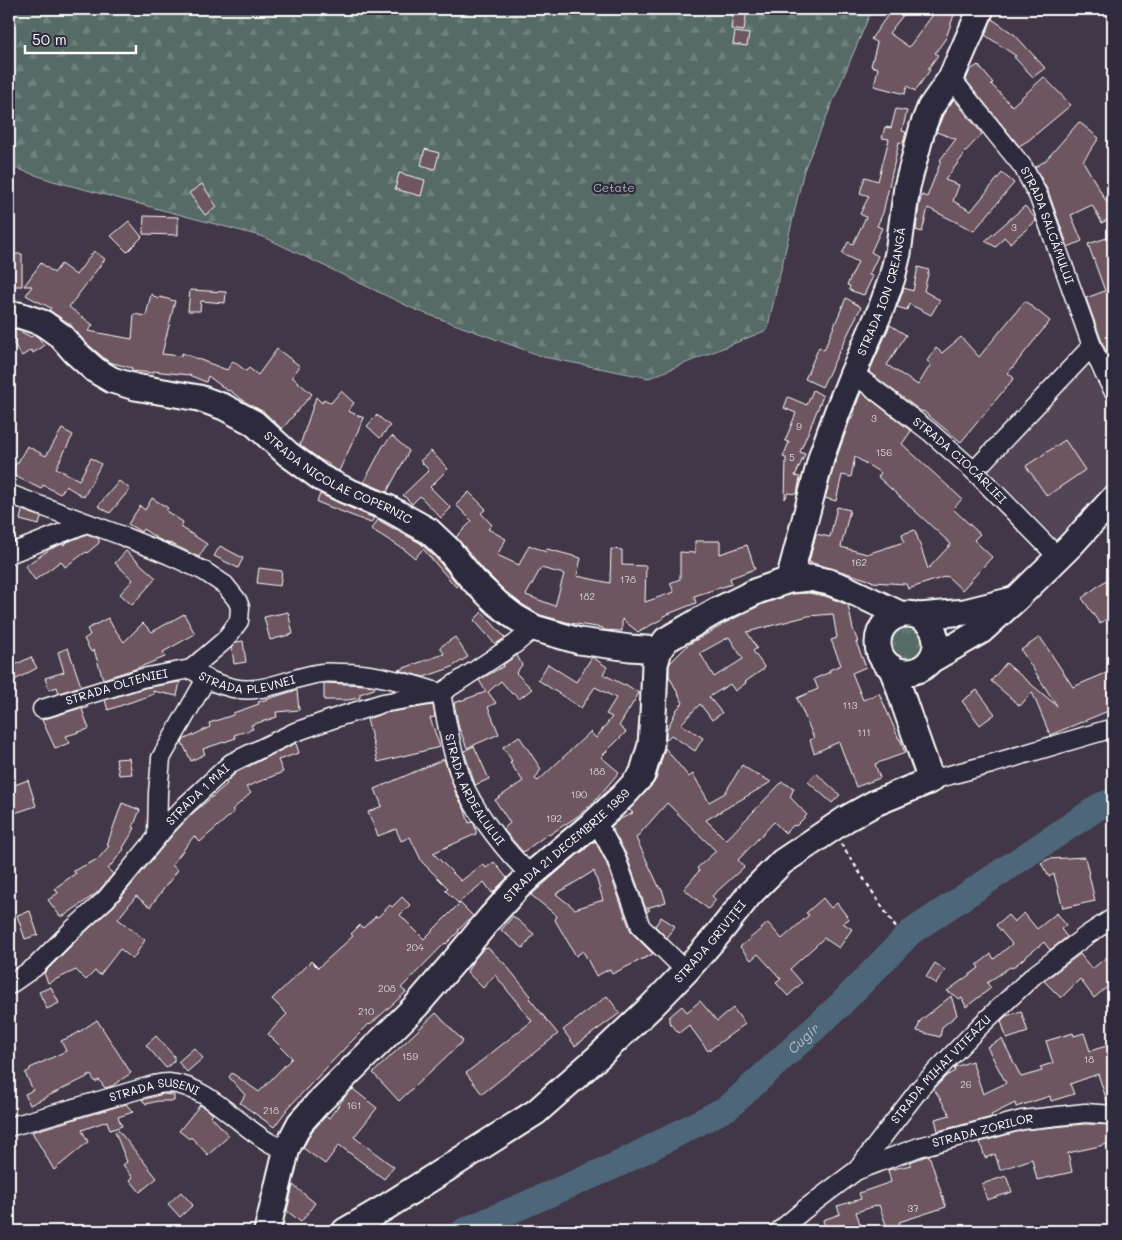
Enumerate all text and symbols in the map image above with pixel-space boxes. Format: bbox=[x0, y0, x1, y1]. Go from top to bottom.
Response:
scale bar bbox=[25, 22, 136, 54]
text: 50 m bbox=[32, 29, 67, 49]
street label: STRADA SALCÂMULUI bbox=[1017, 164, 1078, 286]
park label: Cetate bbox=[593, 179, 635, 195]
house number: 3 bbox=[1011, 220, 1017, 234]
street label: STRADA ION CREANGĂ bbox=[853, 226, 908, 358]
house number: 3 bbox=[871, 411, 877, 425]
street label: STRADA CIOCÂRLIEI bbox=[910, 413, 1010, 507]
house number: 9 bbox=[796, 419, 802, 433]
street label: STRADA NICOLAE COPERNIC bbox=[261, 427, 415, 527]
house number: 156 bbox=[876, 445, 892, 459]
house number: 5 bbox=[789, 450, 795, 464]
house number: 162 bbox=[851, 555, 867, 569]
house number: 178 bbox=[620, 572, 636, 586]
house number: 182 bbox=[579, 589, 595, 603]
street label: STRADA OLTENIEI bbox=[63, 664, 169, 708]
street label: STRADA PLEVNEI bbox=[196, 667, 297, 697]
house number: 113 bbox=[843, 698, 858, 712]
house number: 111 bbox=[857, 725, 871, 739]
street label: STRADA ARDEALULUI bbox=[442, 732, 509, 848]
street label: STRADA 1 MAI bbox=[162, 760, 232, 828]
house number: 188 bbox=[589, 764, 605, 778]
street label: STRADA 21 DECEMBRIE 1989 bbox=[499, 785, 633, 905]
house number: 190 bbox=[571, 787, 587, 801]
house number: 192 bbox=[546, 811, 562, 825]
street label: STRADA GRIVIȚEI bbox=[670, 896, 749, 986]
house number: 204 bbox=[406, 940, 424, 954]
house number: 208 bbox=[378, 981, 396, 995]
house number: 210 bbox=[358, 1004, 374, 1018]
street label: STRADA MIHAI VITEAZU bbox=[887, 1011, 994, 1127]
water label: Cugir bbox=[783, 1019, 823, 1058]
house number: 159 bbox=[402, 1049, 418, 1063]
house number: 18 bbox=[1084, 1052, 1094, 1066]
street label: STRADA SUSENI bbox=[107, 1074, 203, 1105]
house number: 26 bbox=[960, 1077, 972, 1091]
house number: 161 bbox=[347, 1098, 361, 1112]
house number: 218 bbox=[263, 1103, 279, 1117]
street label: STRADA ZORILOR bbox=[930, 1110, 1034, 1150]
house number: 37 bbox=[907, 1201, 919, 1215]

